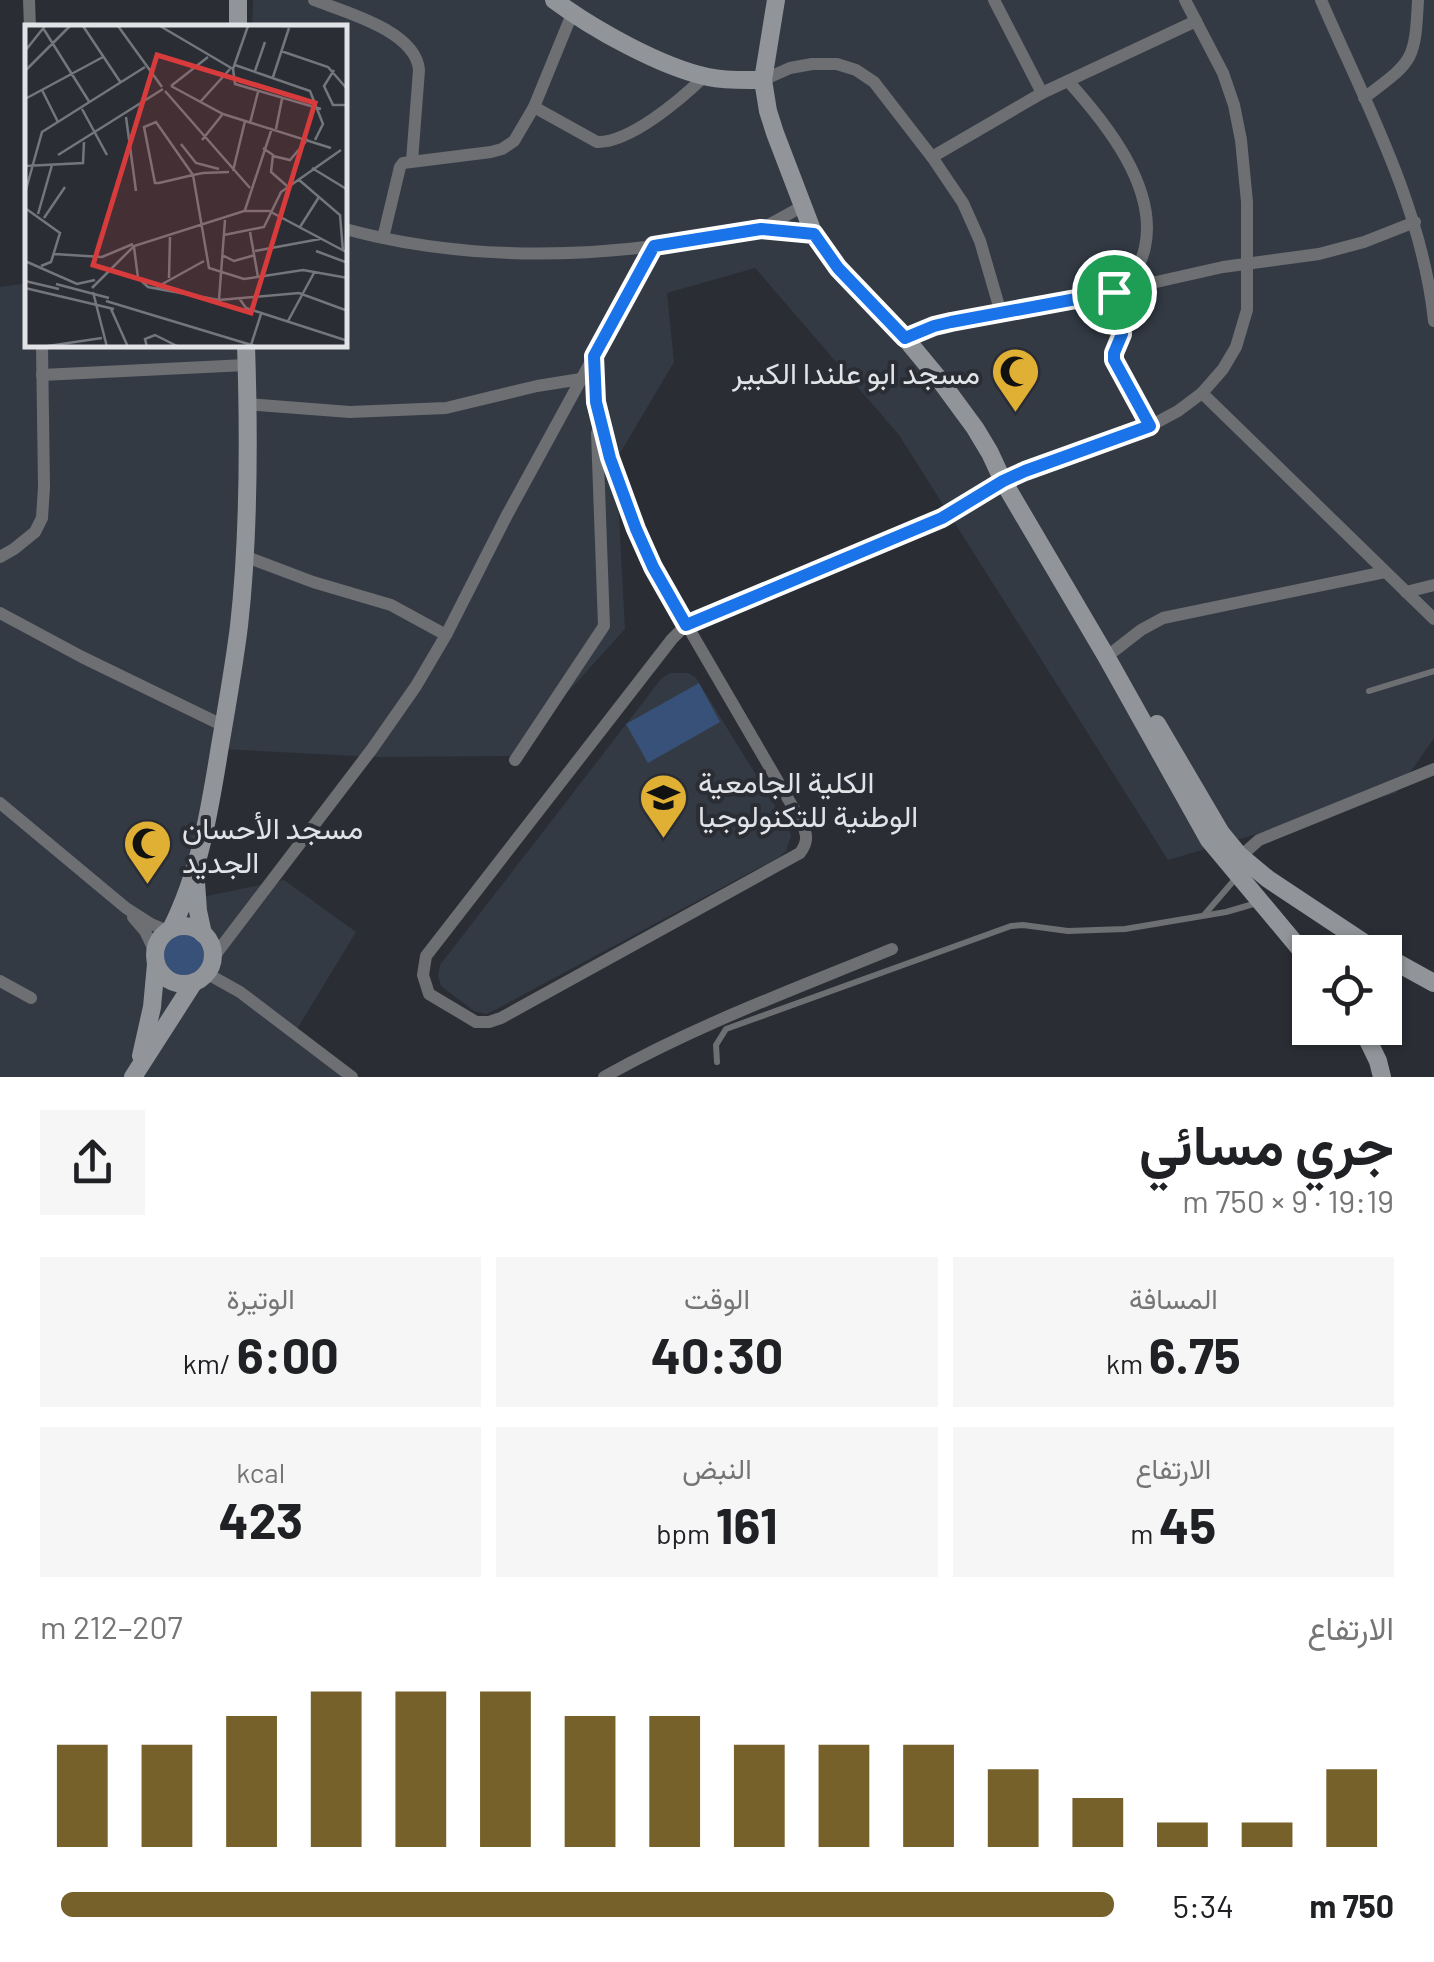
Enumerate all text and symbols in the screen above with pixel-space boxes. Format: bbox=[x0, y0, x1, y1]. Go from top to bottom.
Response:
inset map bbox=[25, 25, 348, 348]
pin bbox=[1072, 250, 1157, 335]
icon: arrive bbox=[1087, 265, 1142, 320]
mosque icon: مسجد ابو علندا الكبير bbox=[989, 346, 1041, 414]
place label: مسجد ابو علندا الكبير bbox=[731, 354, 980, 392]
place label: الكلية الجامعية الوطنية للتكنولوجيا bbox=[698, 763, 918, 835]
school or university icon: الكلية الجامعية الوطنية للتكنولوجيا bbox=[637, 772, 689, 840]
place label: مسجد الأحسان الجديد bbox=[182, 809, 363, 880]
mosque icon: مسجد الأحسان الجديد bbox=[121, 818, 173, 886]
map controls bbox=[1292, 935, 1402, 1045]
button: locate bbox=[1292, 935, 1402, 1045]
button: share bbox=[40, 1110, 145, 1215]
text: جري مسائي bbox=[1139, 1110, 1394, 1176]
text: 19:19 · 9 × 750 m bbox=[1182, 1181, 1394, 1219]
text: الوتيرة bbox=[226, 1281, 295, 1315]
text: الوقت bbox=[684, 1281, 750, 1315]
text: المسافة bbox=[1129, 1281, 1218, 1315]
text: 6:00 bbox=[237, 1324, 339, 1384]
text: 40:30 bbox=[651, 1324, 783, 1384]
text: 6.75 bbox=[1149, 1324, 1241, 1384]
text: /km bbox=[183, 1346, 237, 1380]
text: km bbox=[1106, 1346, 1149, 1380]
text: النبض bbox=[682, 1451, 752, 1485]
text: الارتفاع bbox=[1135, 1451, 1211, 1485]
text: kcal bbox=[236, 1455, 285, 1489]
text: 423 bbox=[218, 1489, 303, 1549]
text: 161 bbox=[716, 1494, 778, 1554]
text: 45 bbox=[1159, 1494, 1216, 1554]
text: bpm bbox=[656, 1516, 716, 1550]
text: m bbox=[1130, 1516, 1159, 1550]
text: 207–212 m bbox=[40, 1607, 183, 1645]
text: الارتفاع bbox=[1307, 1608, 1394, 1646]
text: 5:34 bbox=[1173, 1886, 1234, 1924]
text: 750 m bbox=[1309, 1886, 1394, 1924]

